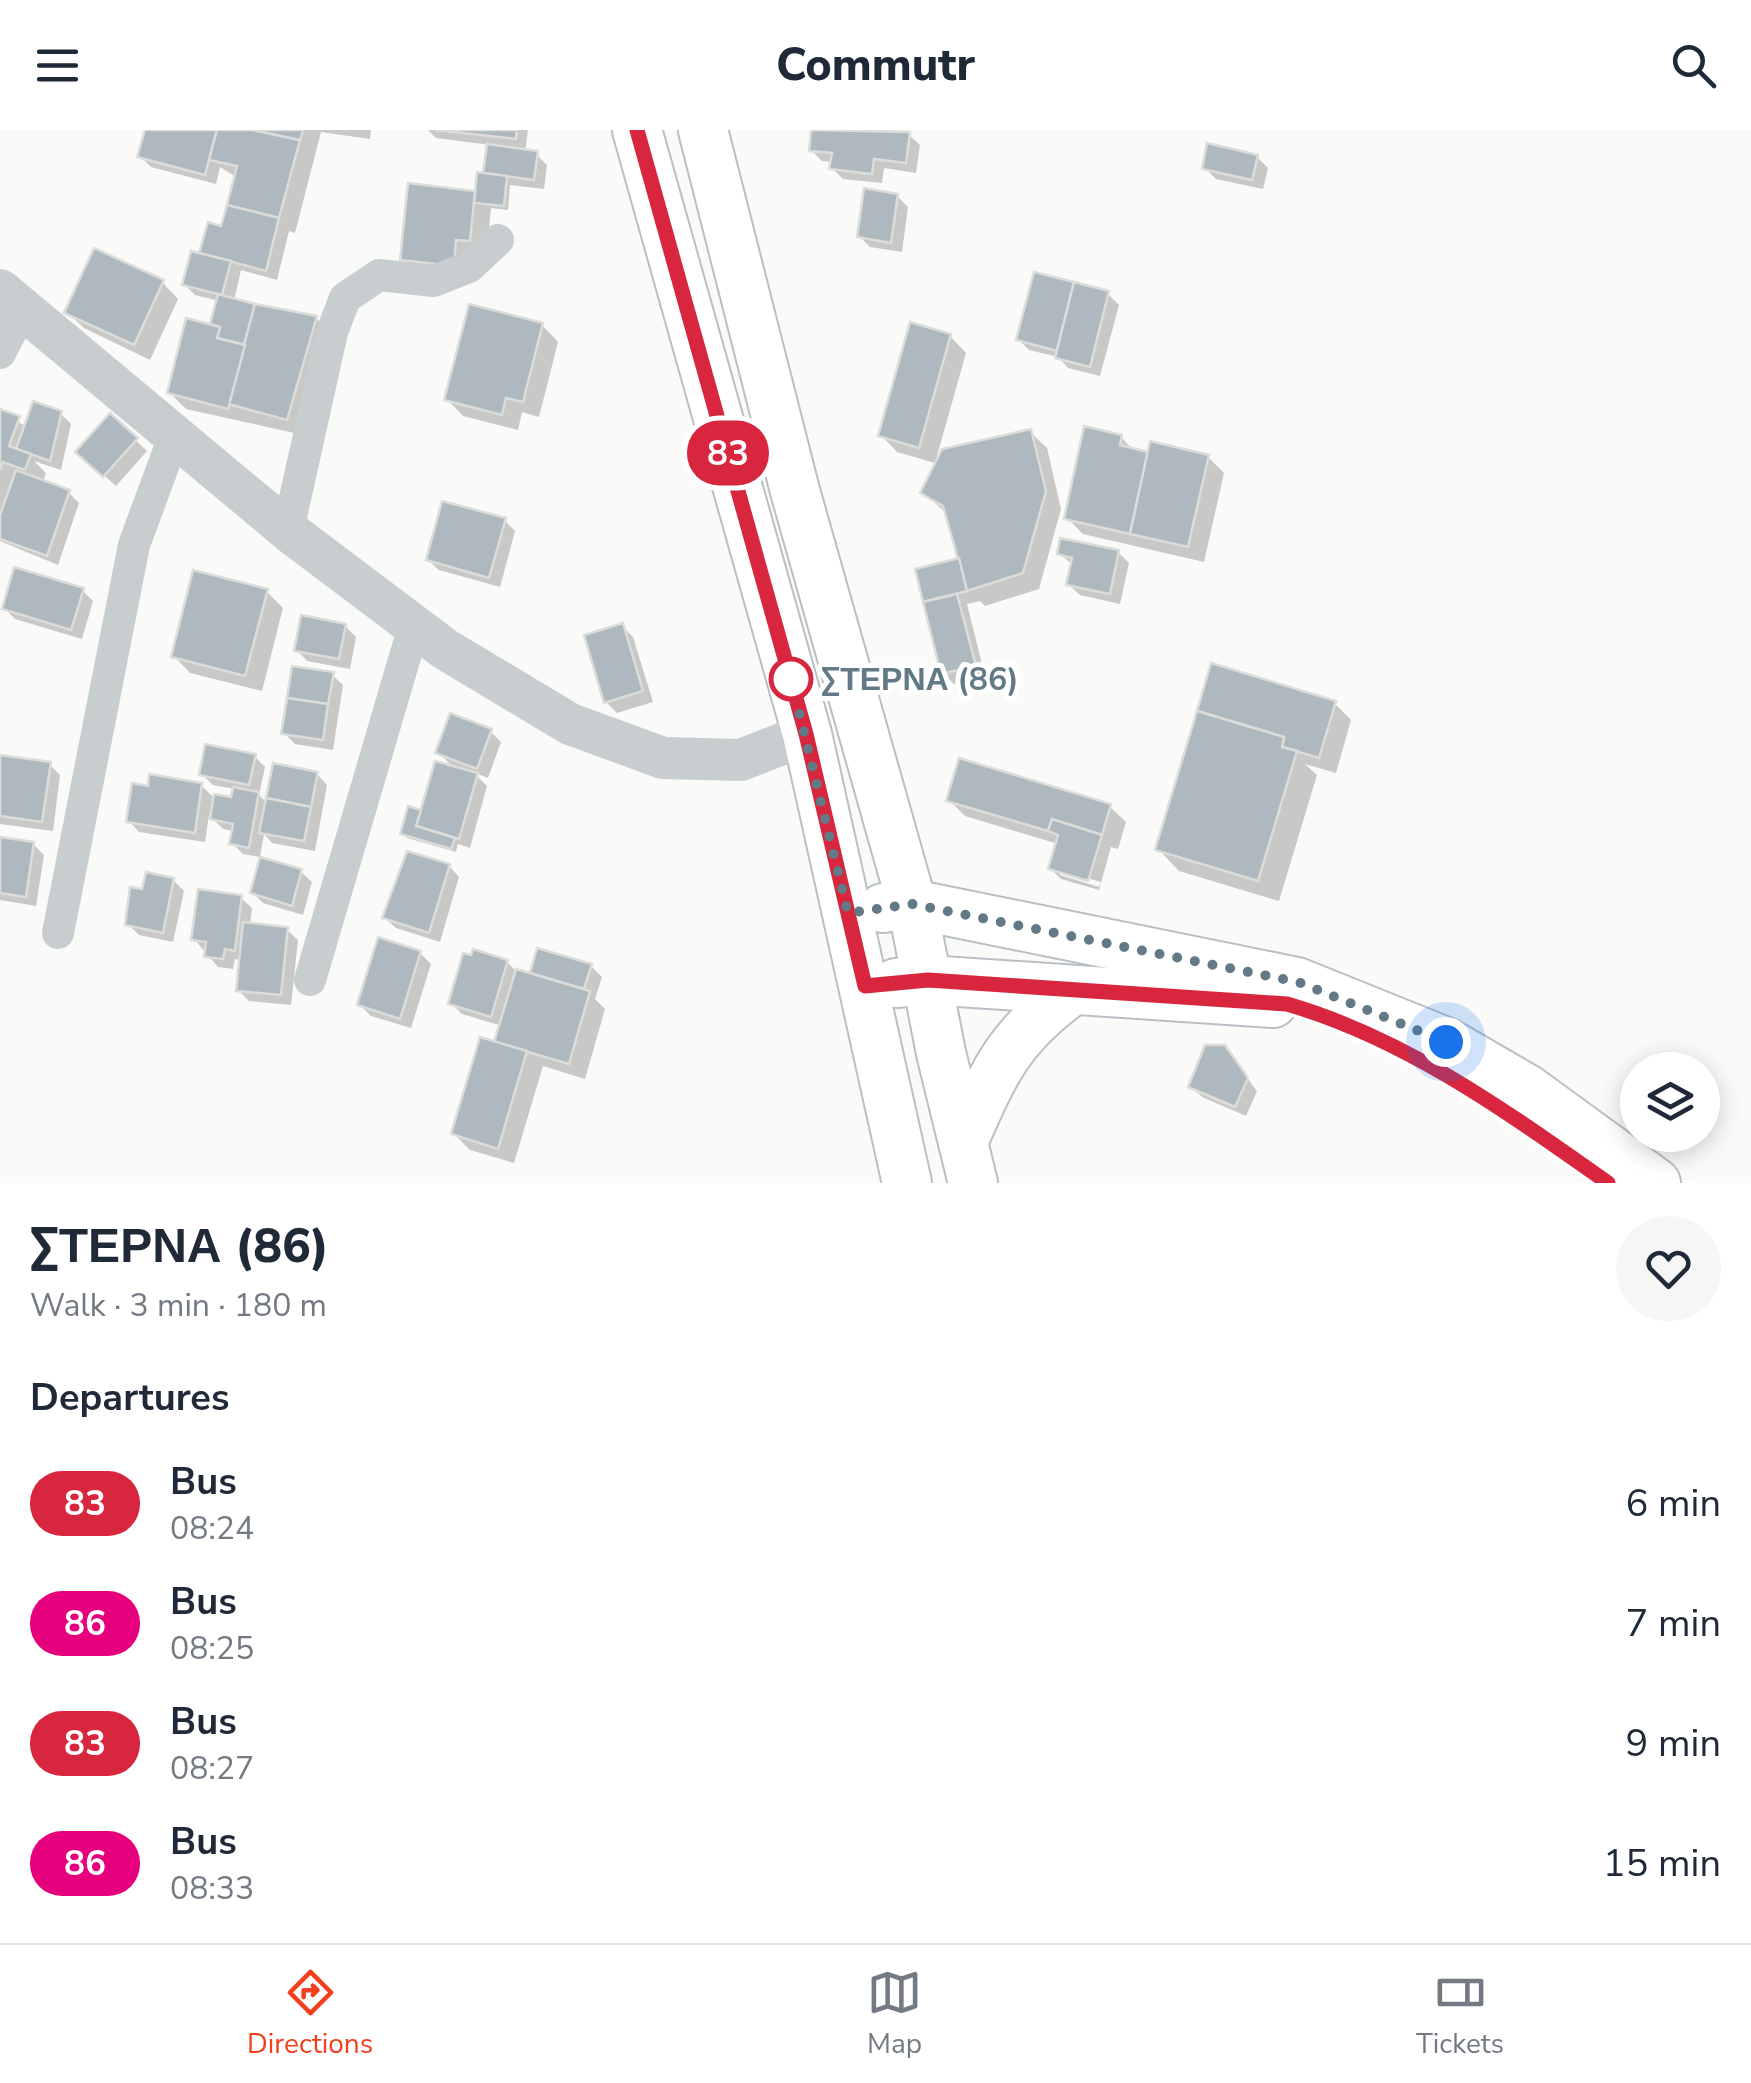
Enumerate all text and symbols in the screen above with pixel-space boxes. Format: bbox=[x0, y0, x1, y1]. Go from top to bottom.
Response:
text: Commutr bbox=[776, 35, 975, 96]
icon: menu bbox=[30, 38, 85, 93]
icon: search bbox=[1666, 38, 1721, 93]
line badge: 83 bbox=[683, 420, 773, 486]
text: 83 bbox=[707, 430, 749, 477]
marker: ΣΤΕΡΝΑ (86) bbox=[770, 658, 812, 700]
place label: ΣΤΕΡΝΑ (86) bbox=[821, 658, 1019, 701]
your location bbox=[1421, 1017, 1471, 1067]
map controls bbox=[1620, 1052, 1720, 1152]
button: layers bbox=[1620, 1052, 1720, 1152]
text: ΣΤΕΡΝΑ (86) bbox=[30, 1213, 329, 1279]
button: heart bbox=[1616, 1216, 1721, 1321]
text: Walk · 3 min · 180 m bbox=[30, 1284, 327, 1327]
text: Departures bbox=[30, 1372, 229, 1423]
text: Bus bbox=[170, 1456, 237, 1507]
text: 6 min bbox=[1626, 1478, 1721, 1529]
text: 83 bbox=[64, 1480, 106, 1527]
text: 08:24 bbox=[170, 1507, 254, 1550]
text: Bus bbox=[170, 1576, 237, 1627]
text: 7 min bbox=[1626, 1598, 1721, 1649]
text: 86 bbox=[64, 1600, 106, 1647]
text: 08:25 bbox=[170, 1627, 254, 1670]
text: Bus bbox=[170, 1696, 237, 1747]
text: 9 min bbox=[1626, 1718, 1721, 1769]
text: 83 bbox=[64, 1720, 106, 1767]
text: 08:27 bbox=[170, 1747, 254, 1790]
text: Bus bbox=[170, 1816, 237, 1867]
text: 15 min bbox=[1603, 1838, 1721, 1889]
text: 86 bbox=[64, 1840, 106, 1887]
text: 08:33 bbox=[170, 1867, 254, 1910]
tab: Directions bbox=[247, 1965, 373, 2063]
tab: Map bbox=[867, 1965, 922, 2063]
tab: Tickets bbox=[1416, 1965, 1504, 2063]

